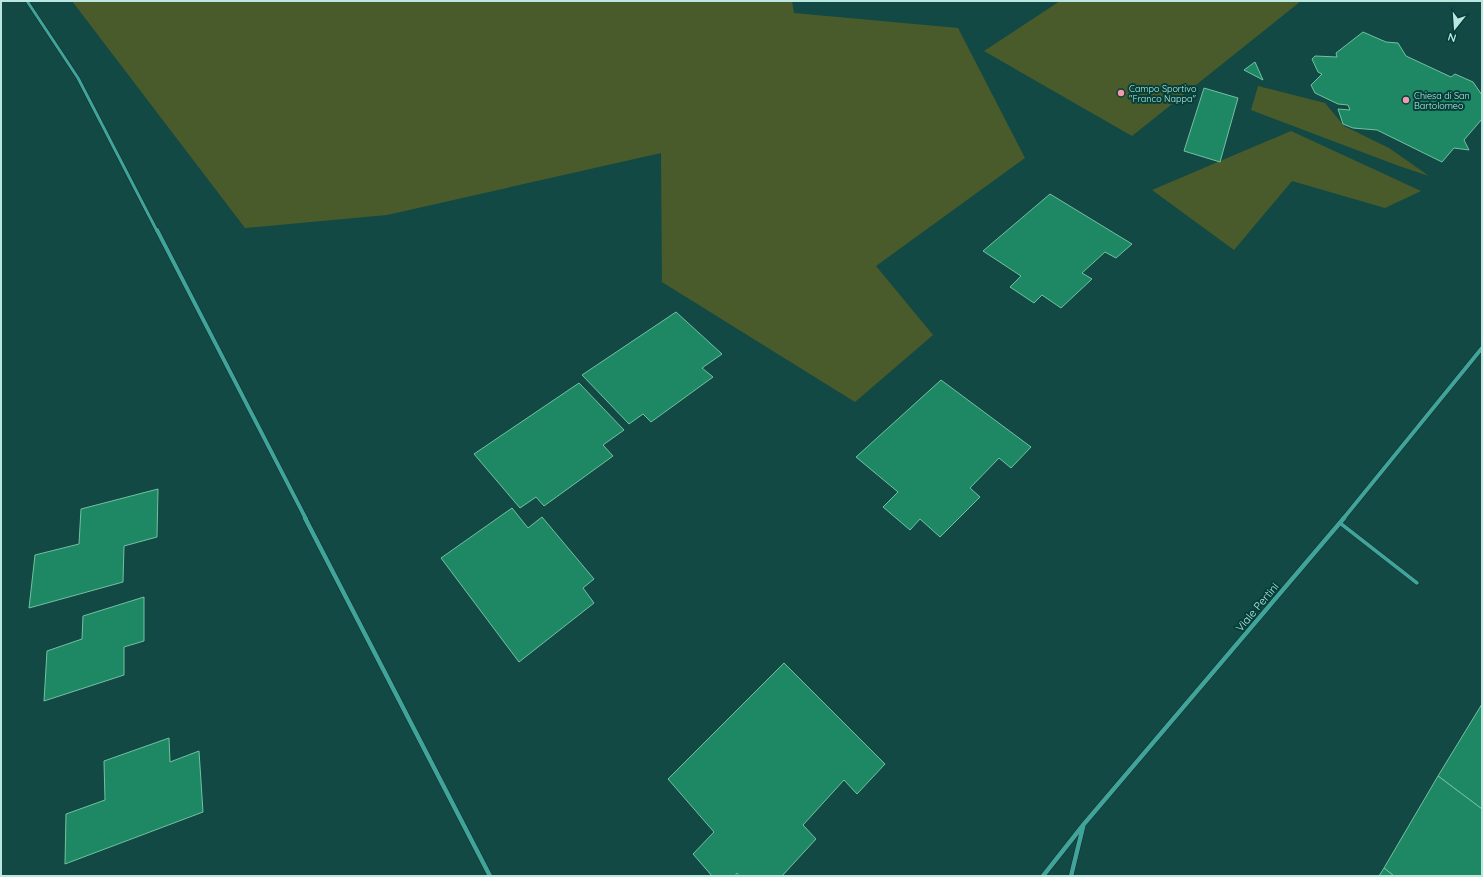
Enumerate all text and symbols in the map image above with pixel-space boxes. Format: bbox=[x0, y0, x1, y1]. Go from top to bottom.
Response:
north arrow bbox=[1435, 8, 1475, 48]
text: N bbox=[1446, 30, 1458, 45]
place label: Campo Sportivo "Franco Nappa" bbox=[1129, 83, 1196, 104]
marker: Campo Sportivo "Franco Nappa" bbox=[1116, 88, 1126, 98]
place label: Chiesa di San Bartolomeo bbox=[1414, 90, 1470, 111]
marker: Chiesa di San Bartolomeo bbox=[1401, 95, 1411, 105]
street label: Viale Pertini bbox=[1232, 580, 1282, 634]

